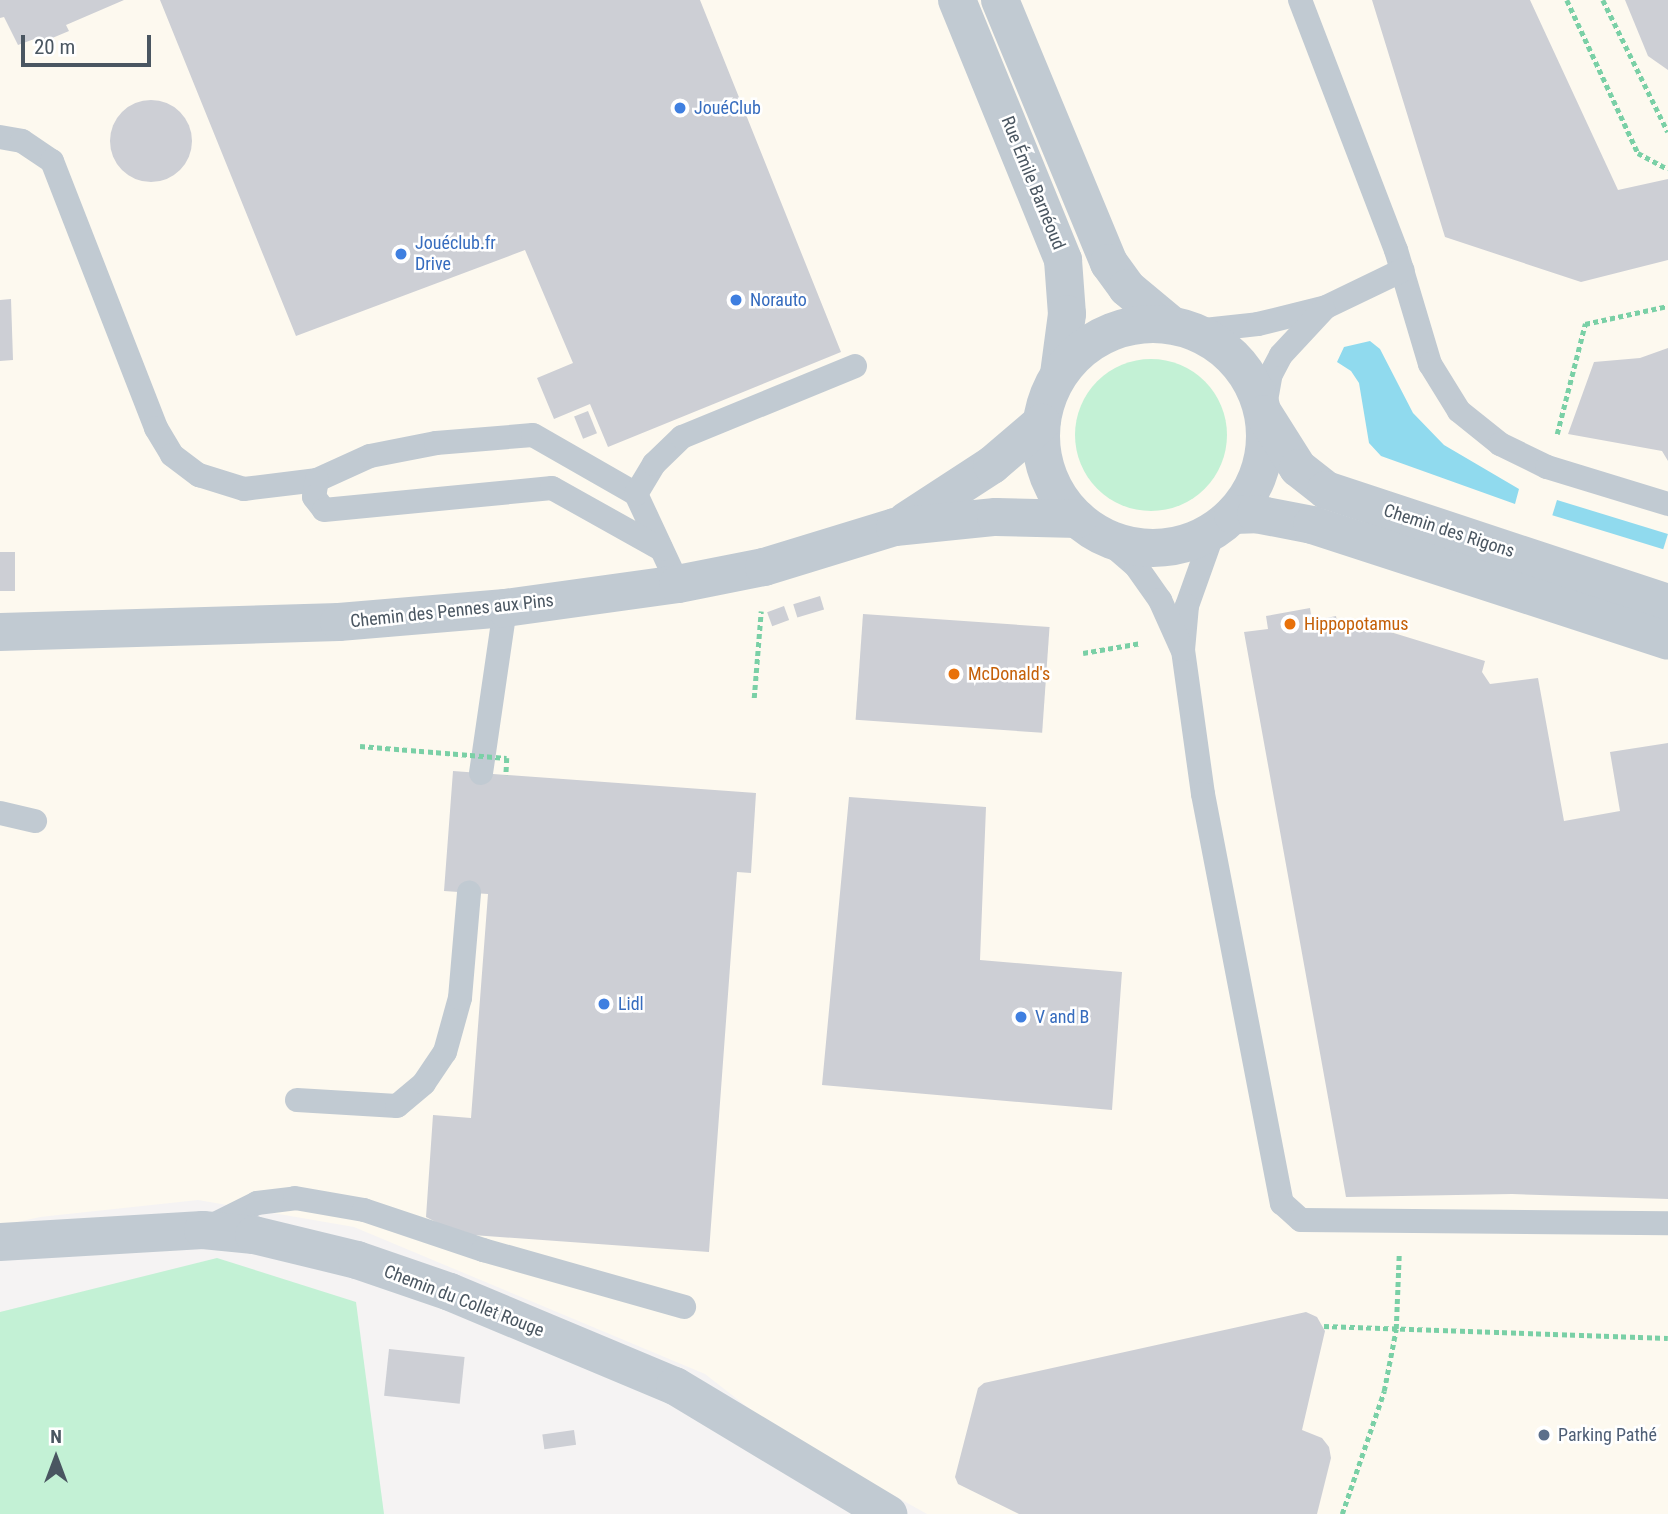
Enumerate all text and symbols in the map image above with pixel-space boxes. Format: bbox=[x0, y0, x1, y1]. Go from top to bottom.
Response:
scale bar bbox=[24, 21, 154, 65]
text: 20 m bbox=[34, 35, 75, 59]
place label: JouéClub bbox=[694, 97, 761, 119]
marker: JouéClub bbox=[672, 100, 688, 116]
street label: Rue Émile Barnéoud bbox=[996, 113, 1070, 253]
place label: Jouéclub.fr Drive bbox=[415, 233, 496, 276]
marker: Jouéclub.fr Drive bbox=[393, 246, 409, 262]
place label: Norauto bbox=[750, 289, 807, 311]
marker: Norauto bbox=[728, 292, 744, 308]
street label: Chemin des Rigons bbox=[1381, 500, 1517, 562]
street label: Chemin des Pennes aux Pins bbox=[349, 590, 555, 632]
place label: Hippopotamus bbox=[1304, 613, 1408, 635]
marker: Hippopotamus bbox=[1282, 616, 1298, 632]
place label: McDonald's bbox=[968, 663, 1050, 685]
marker: McDonald's bbox=[946, 666, 962, 682]
place label: Lidl bbox=[618, 993, 644, 1015]
marker: Lidl bbox=[596, 996, 612, 1012]
place label: V and B bbox=[1035, 1006, 1089, 1028]
marker: V and B bbox=[1013, 1009, 1029, 1025]
street label: Chemin du Collet Rouge bbox=[381, 1261, 547, 1341]
north arrow bbox=[21, 1423, 91, 1493]
place label: Parking Pathé bbox=[1558, 1424, 1657, 1446]
text: N bbox=[50, 1425, 62, 1448]
marker: Parking Pathé bbox=[1536, 1427, 1552, 1443]

